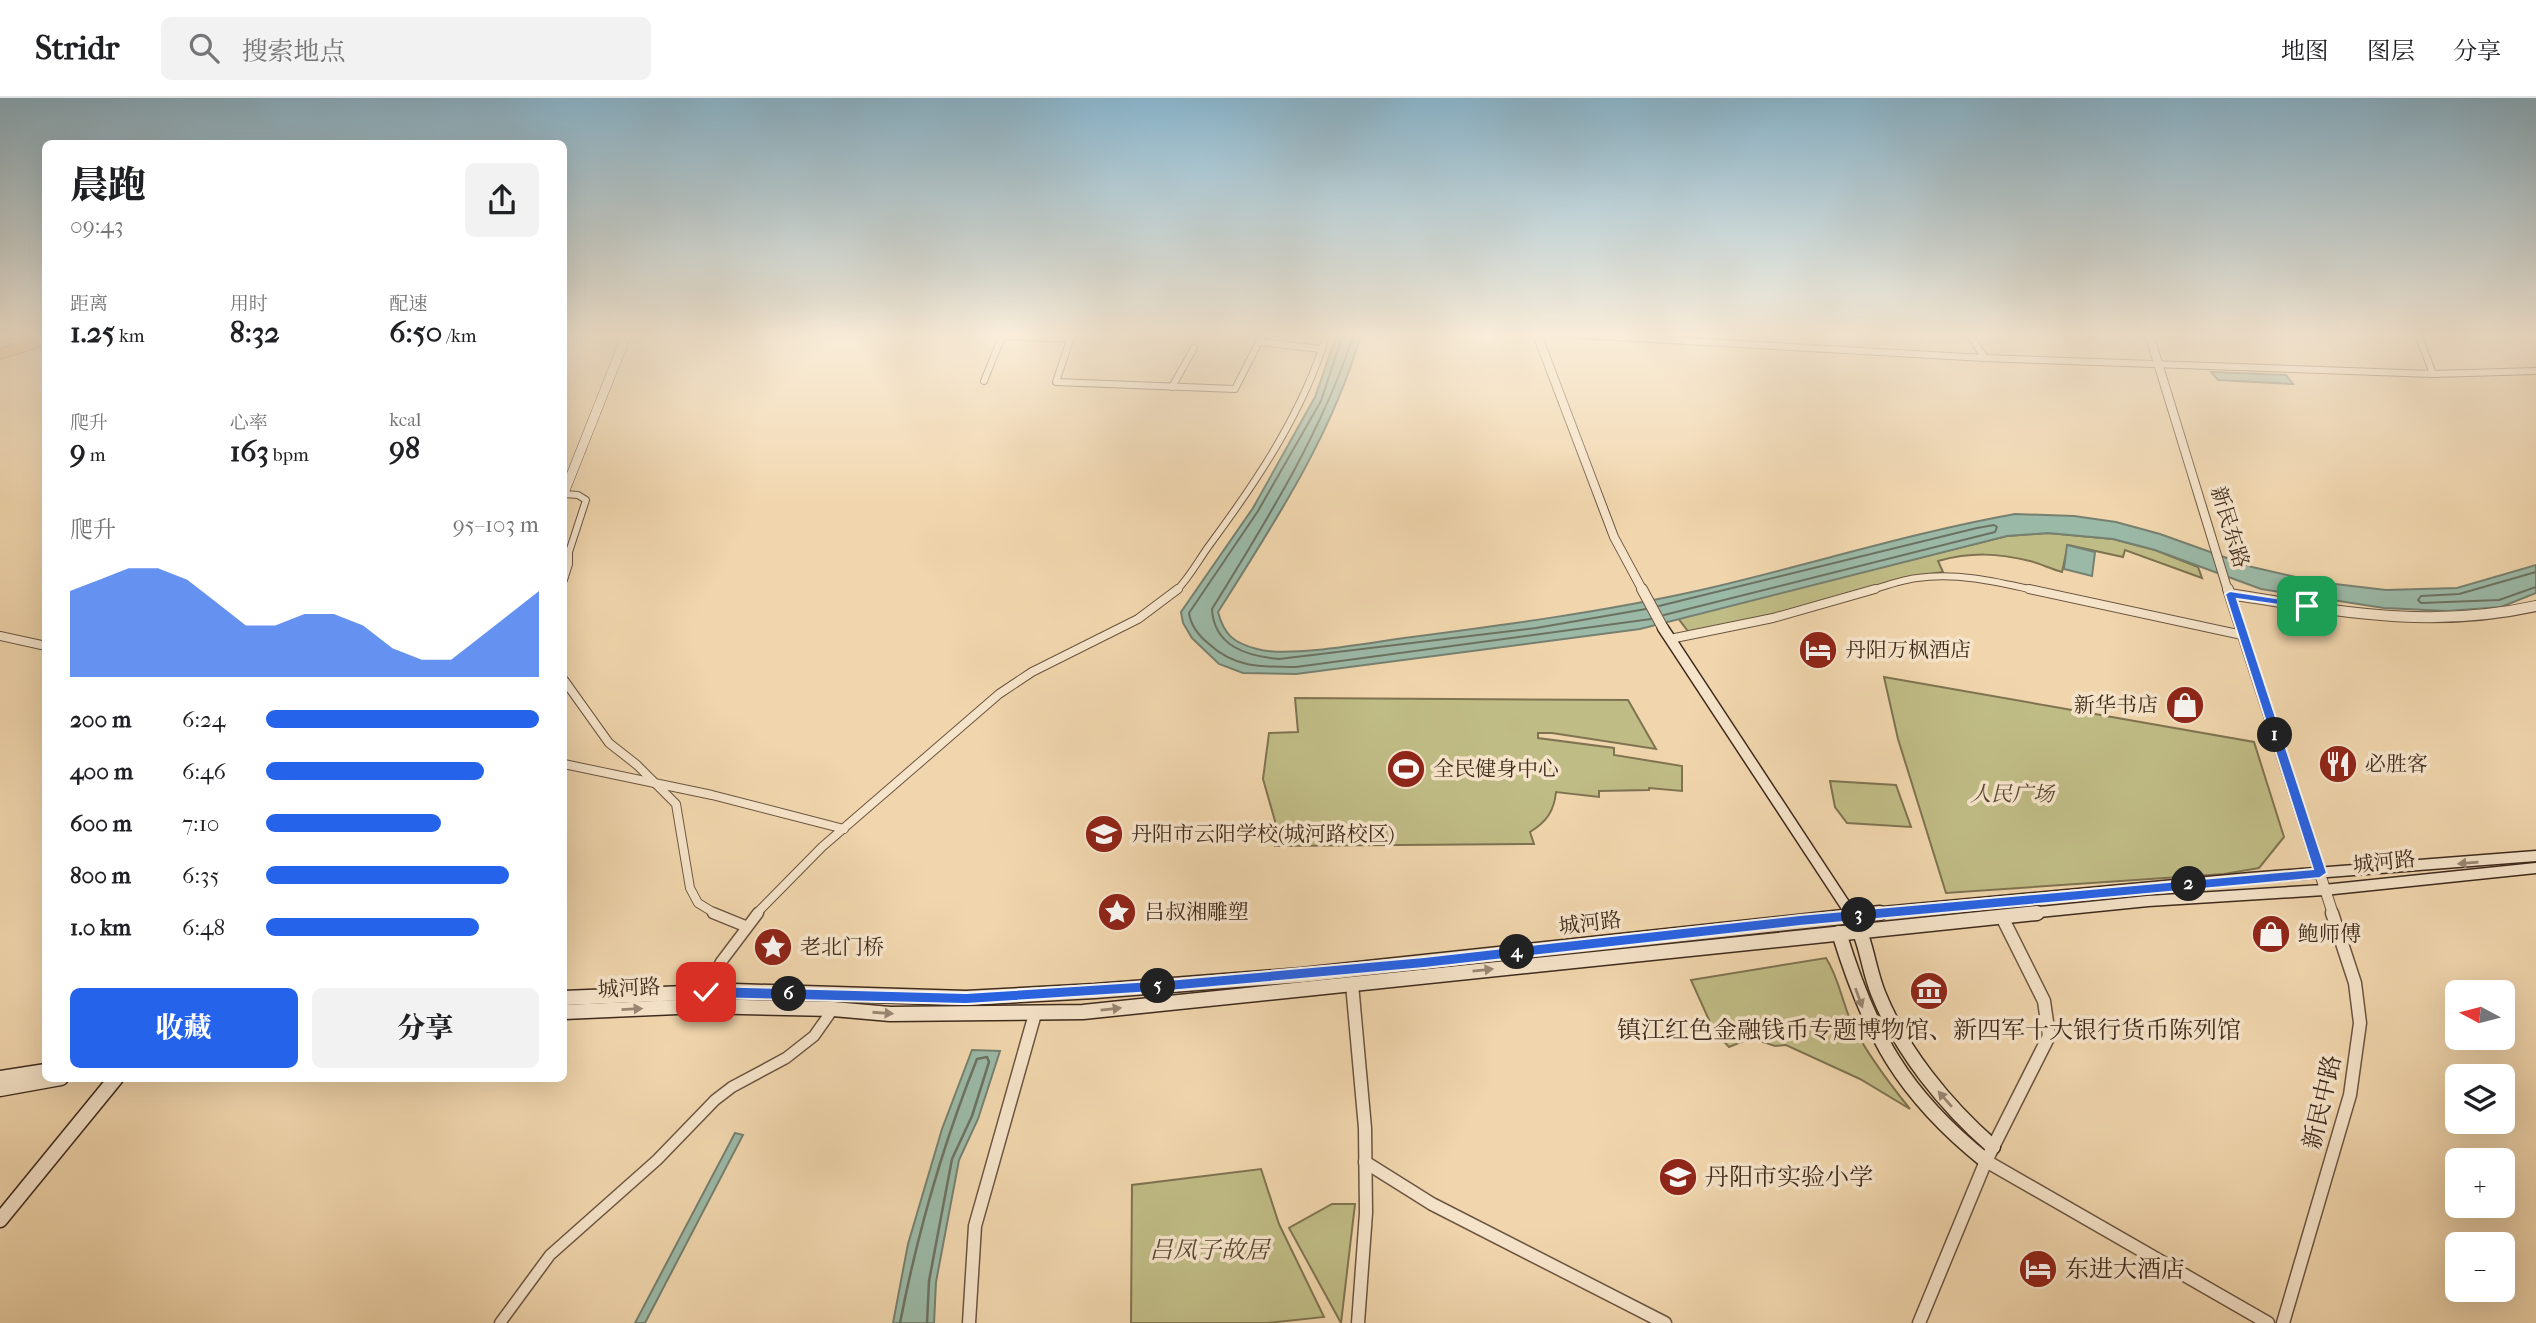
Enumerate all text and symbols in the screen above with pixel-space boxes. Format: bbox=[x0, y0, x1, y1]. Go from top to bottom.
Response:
search box bbox=[161, 17, 651, 80]
text: Stridr bbox=[35, 29, 119, 68]
icon: search bbox=[185, 29, 223, 67]
text: 搜索地点 bbox=[241, 36, 345, 67]
text: 地图 bbox=[2281, 37, 2329, 65]
text: 图层 bbox=[2367, 37, 2415, 65]
text: 分享 bbox=[2453, 37, 2501, 65]
text: 晨跑 bbox=[70, 163, 146, 208]
button: share bbox=[465, 163, 539, 237]
text: 09:43 bbox=[70, 212, 123, 239]
text: 距离 bbox=[70, 293, 108, 315]
text: 用时 bbox=[230, 293, 268, 315]
text: 配速 bbox=[389, 293, 427, 315]
text: 1.25 bbox=[70, 315, 115, 350]
text: 8:32 bbox=[230, 315, 280, 350]
text: 6:50 bbox=[389, 315, 442, 350]
text: km bbox=[115, 325, 145, 347]
text: /km bbox=[442, 325, 477, 347]
text: kcal bbox=[389, 409, 421, 431]
text: 爬升 bbox=[70, 412, 108, 434]
text: 心率 bbox=[230, 412, 268, 434]
text: 98 bbox=[389, 431, 420, 466]
text: 9 bbox=[70, 434, 86, 469]
text: 163 bbox=[230, 434, 269, 469]
text: m bbox=[86, 444, 106, 466]
text: bpm bbox=[269, 444, 309, 466]
street label: 新民东路 bbox=[2206, 483, 2254, 571]
text: 95–103 m bbox=[453, 511, 539, 538]
text: 爬升 bbox=[70, 516, 116, 543]
pin bbox=[2277, 576, 2337, 636]
icon: arrive bbox=[2288, 587, 2326, 625]
hotel icon: 丹阳万枫酒店 bbox=[1797, 629, 1839, 671]
place label: 丹阳万枫酒店 bbox=[1845, 638, 1971, 662]
shop icon: 新华书店 bbox=[2164, 684, 2206, 726]
place label: 新华书店 bbox=[2074, 693, 2158, 717]
text: 200 m bbox=[70, 706, 131, 733]
text: 6:24 bbox=[182, 706, 225, 733]
pin: 1 bbox=[2258, 718, 2292, 752]
text: 1 bbox=[2271, 723, 2278, 745]
restaurant icon: 必胜客 bbox=[2317, 743, 2359, 785]
sports icon: 全民健身中心 bbox=[1385, 748, 1427, 790]
place label: 必胜客 bbox=[2365, 752, 2428, 776]
place label: 全民健身中心 bbox=[1433, 757, 1559, 781]
text: 400 m bbox=[70, 758, 133, 785]
text: 6:46 bbox=[182, 758, 226, 785]
park label: 人民广场 bbox=[1970, 782, 2056, 806]
text: 600 m bbox=[70, 810, 132, 837]
text: 7:10 bbox=[182, 810, 219, 837]
school or university icon: 丹阳市云阳学校(城河路校区) bbox=[1083, 813, 1125, 855]
place label: 丹阳市云阳学校(城河路校区) bbox=[1131, 822, 1395, 846]
street label: 城河路 bbox=[2351, 847, 2417, 877]
one-way arrow bbox=[2457, 858, 2479, 869]
text: 800 m bbox=[70, 862, 131, 889]
text: 6:35 bbox=[182, 862, 219, 889]
pin: 2 bbox=[2172, 866, 2206, 902]
text: 2 bbox=[2184, 872, 2193, 894]
place icon: 吕叔湘雕塑 bbox=[1096, 891, 1138, 933]
pin: 3 bbox=[1842, 898, 1876, 932]
place label: 吕叔湘雕塑 bbox=[1144, 900, 1249, 924]
text: 3 bbox=[1855, 903, 1862, 925]
street label: 城河路 bbox=[1557, 907, 1623, 939]
shop icon: 鲍师傅 bbox=[2250, 913, 2292, 955]
text: 1.0 km bbox=[70, 914, 131, 941]
text: 6:48 bbox=[182, 914, 225, 941]
place label: 鲍师傅 bbox=[2298, 922, 2361, 946]
place icon: 老北门桥 bbox=[752, 926, 794, 968]
pin: 4 bbox=[1500, 934, 1534, 970]
place label: 老北门桥 bbox=[800, 935, 884, 959]
text: 4 bbox=[1511, 940, 1522, 962]
pin bbox=[676, 962, 736, 1022]
one-way arrow bbox=[1472, 965, 1494, 976]
pin: 5 bbox=[1140, 968, 1176, 1004]
museum icon: 镇江红色金融钱币专题博物馆、新四军十大银行货币陈列馆 bbox=[1908, 970, 1950, 1012]
icon: check bbox=[687, 973, 725, 1011]
street label: 城河路 bbox=[597, 974, 661, 1002]
text: 5 bbox=[1153, 974, 1162, 996]
pin: 6 bbox=[772, 976, 806, 1012]
north arrow bbox=[2445, 980, 2515, 1050]
map controls bbox=[2445, 980, 2515, 1302]
text: 6 bbox=[783, 982, 794, 1004]
one-way arrow bbox=[1854, 987, 1865, 1008]
button: 收藏 bbox=[70, 988, 298, 1068]
button: 分享 bbox=[312, 988, 539, 1068]
one-way arrow bbox=[621, 1004, 643, 1015]
one-way arrow bbox=[1100, 1004, 1122, 1015]
one-way arrow bbox=[873, 1008, 895, 1019]
place label: 镇江红色金融钱币专题博物馆、新四军十大银行货币陈列馆 bbox=[1617, 1016, 2241, 1044]
street label: 新民中路 bbox=[2298, 1052, 2346, 1152]
button: layers bbox=[2445, 1064, 2515, 1134]
one-way arrow bbox=[1938, 1090, 1953, 1107]
button: + bbox=[2445, 1148, 2515, 1218]
school or university icon: 丹阳市实验小学 bbox=[1657, 1156, 1699, 1198]
place label: 丹阳市实验小学 bbox=[1705, 1163, 1873, 1191]
button: − bbox=[2445, 1232, 2515, 1302]
park label: 吕凤子故居 bbox=[1149, 1236, 1272, 1264]
hotel icon: 东进大酒店 bbox=[2017, 1248, 2059, 1290]
place label: 东进大酒店 bbox=[2065, 1255, 2185, 1283]

